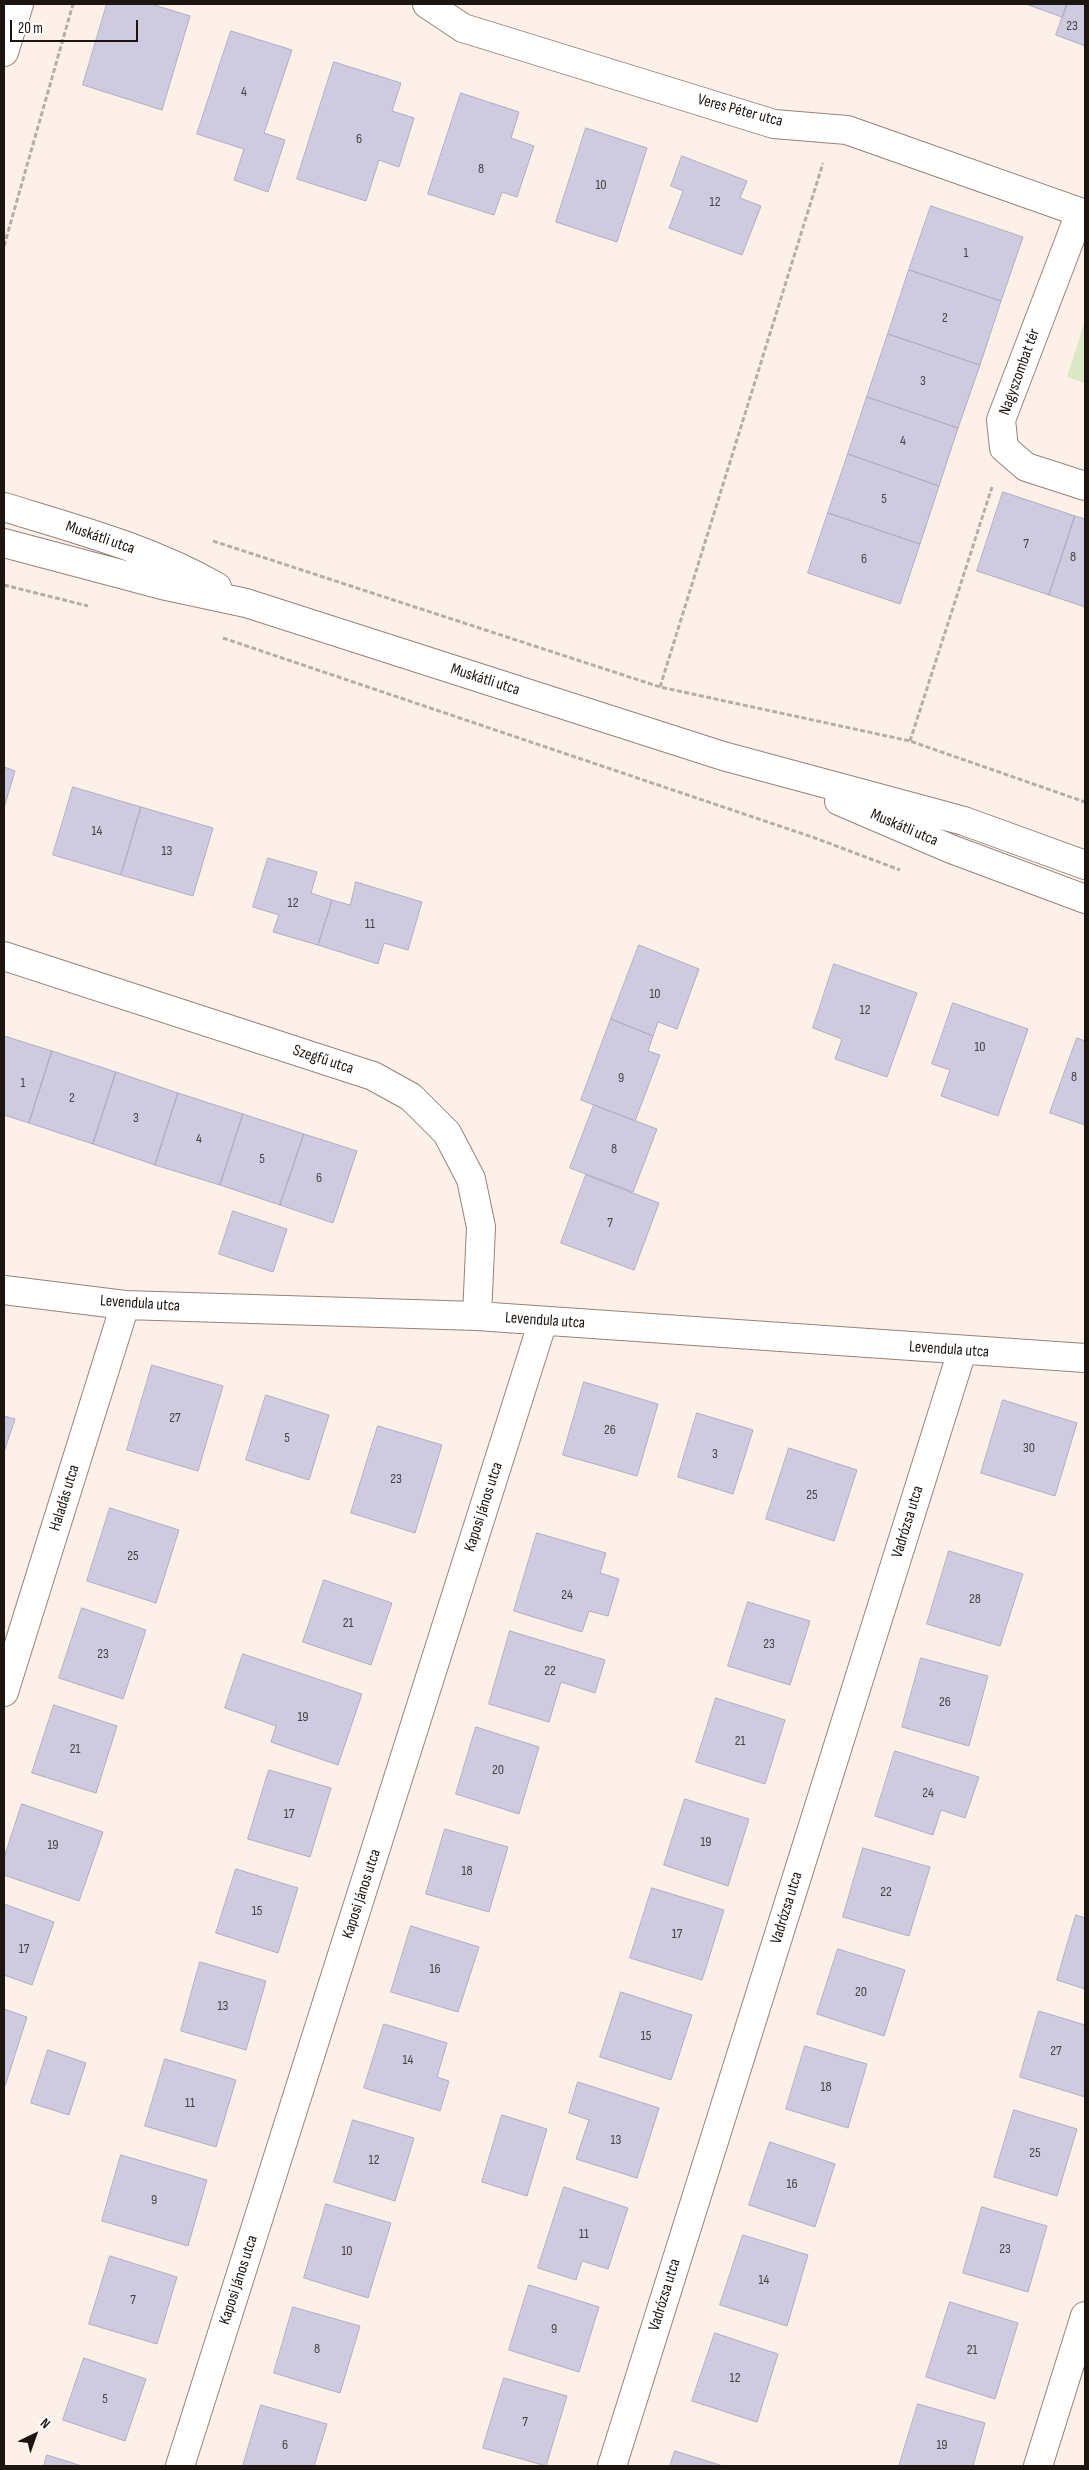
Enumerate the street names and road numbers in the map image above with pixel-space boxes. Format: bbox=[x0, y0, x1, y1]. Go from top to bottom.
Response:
street label: Veres Péter utca bbox=[695, 90, 785, 132]
street label: Nagyszombat tér bbox=[995, 326, 1045, 418]
street label: Muskátli utca bbox=[63, 517, 137, 559]
street label: Muskátli utca bbox=[448, 660, 522, 700]
street label: Muskátli utca bbox=[867, 805, 941, 851]
street label: Szegfű utca bbox=[290, 1041, 356, 1079]
street label: Levendula utca bbox=[99, 1292, 181, 1316]
street label: Levendula utca bbox=[504, 1309, 586, 1333]
street label: Levendula utca bbox=[908, 1338, 990, 1362]
street label: Kaposi János utca bbox=[461, 1460, 507, 1554]
street label: Haladás utca bbox=[46, 1463, 84, 1533]
street label: Vadrózsa utca bbox=[888, 1484, 928, 1560]
street label: Kaposi János utca bbox=[339, 1847, 385, 1941]
street label: Vadrózsa utca bbox=[767, 1870, 807, 1946]
street label: Kaposi János utca bbox=[216, 2233, 262, 2327]
street label: Vadrózsa utca bbox=[645, 2257, 685, 2333]

